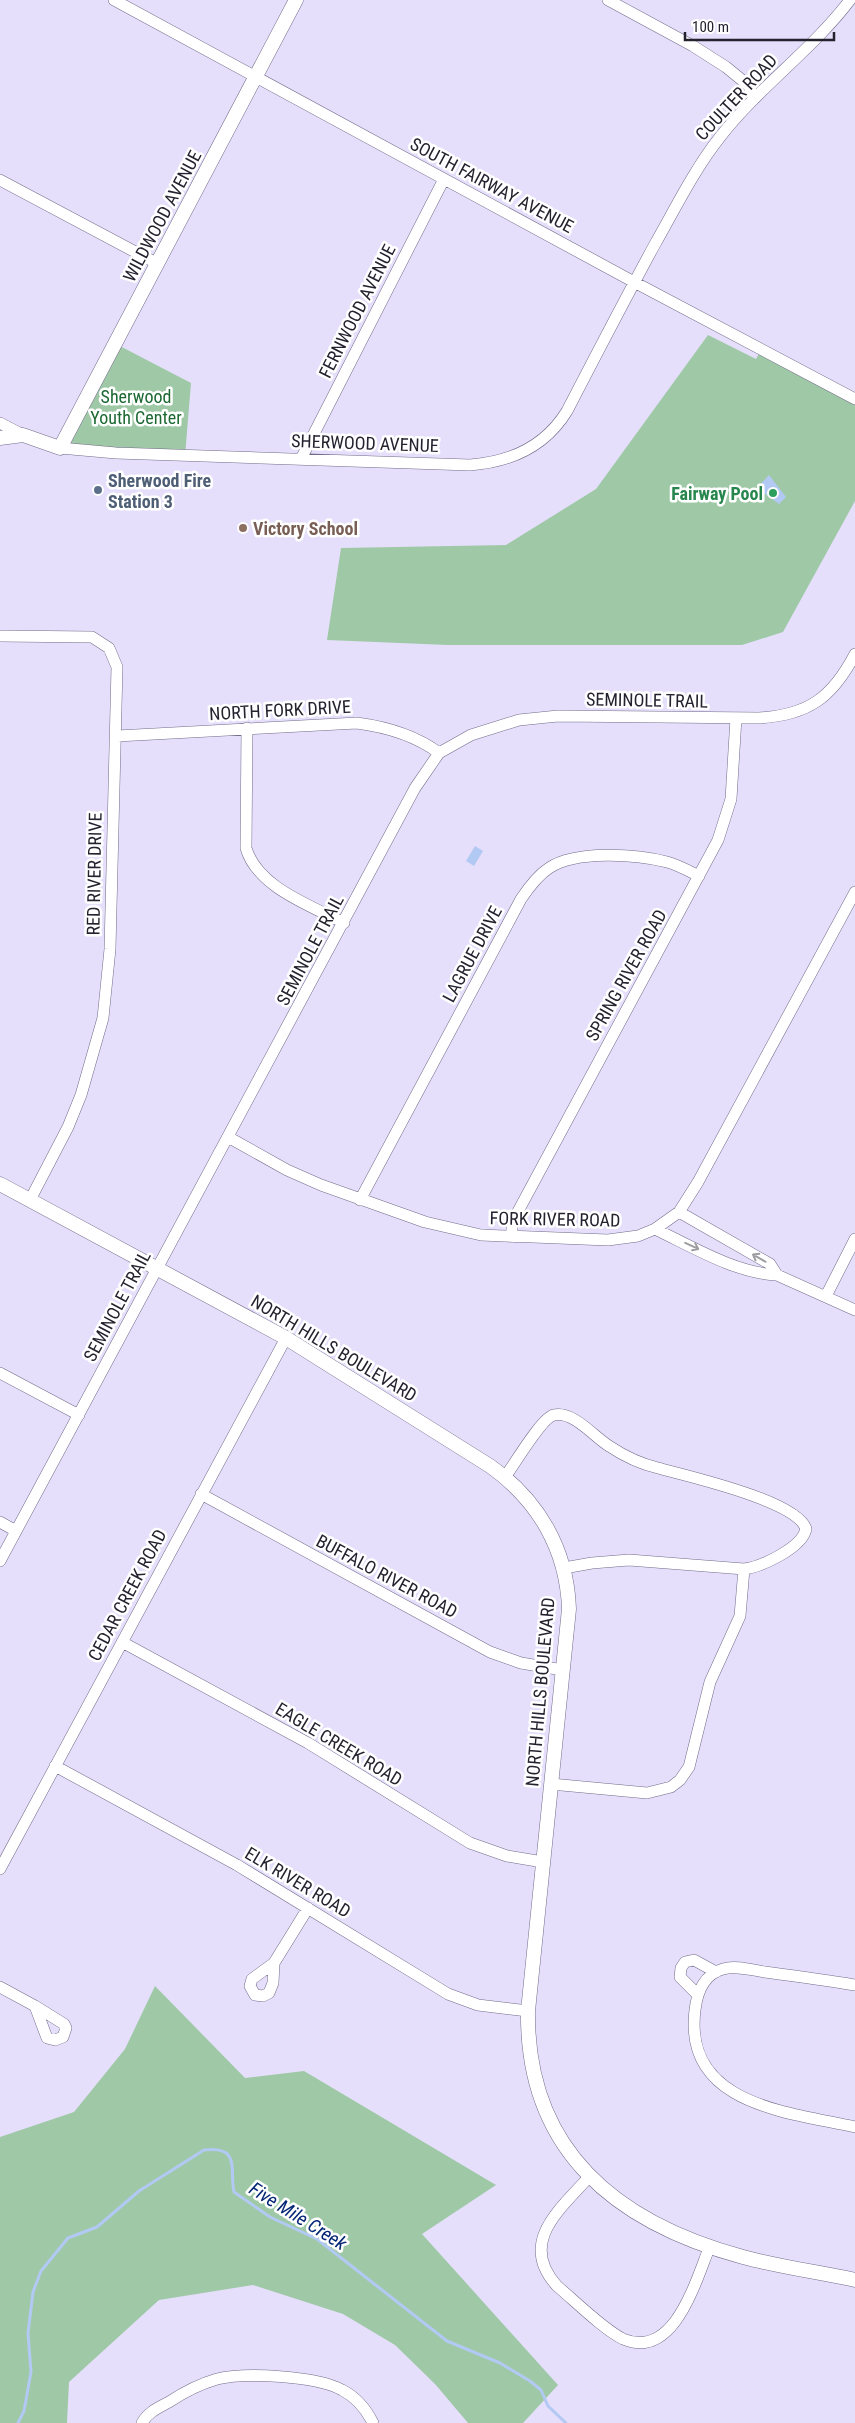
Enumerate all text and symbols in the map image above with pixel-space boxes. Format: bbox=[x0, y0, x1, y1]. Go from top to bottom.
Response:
scale bar bbox=[685, 10, 834, 42]
text: 100 m bbox=[692, 18, 729, 36]
street label: COULTER ROAD bbox=[691, 50, 781, 144]
street label: SOUTH FAIRWAY AVENUE bbox=[407, 133, 577, 237]
street label: WILDWOOD AVENUE bbox=[119, 147, 205, 285]
street label: FERNWOOD AVENUE bbox=[314, 241, 400, 381]
park label: Sherwood Youth Center bbox=[90, 386, 182, 428]
street label: SHERWOOD AVENUE bbox=[291, 430, 439, 456]
place label: Sherwood Fire Station 3 bbox=[108, 470, 212, 512]
place label: Fairway Pool bbox=[671, 483, 763, 504]
marker: Sherwood Fire Station 3 bbox=[92, 484, 104, 496]
marker: Fairway Pool bbox=[767, 487, 779, 499]
place label: Victory School bbox=[253, 518, 358, 539]
marker: Victory School bbox=[237, 522, 249, 534]
street label: SEMINOLE TRAIL bbox=[586, 688, 709, 712]
street label: NORTH FORK DRIVE bbox=[209, 696, 351, 724]
street label: RED RIVER DRIVE bbox=[82, 812, 106, 936]
street label: SEMINOLE TRAIL bbox=[272, 891, 348, 1009]
street label: LAGRUE DRIVE bbox=[438, 902, 506, 1006]
street label: SPRING RIVER ROAD bbox=[581, 906, 671, 1044]
street label: FORK RIVER ROAD bbox=[490, 1207, 620, 1231]
one-way arrow bbox=[684, 1242, 699, 1251]
street label: SEMINOLE TRAIL bbox=[79, 1247, 155, 1365]
one-way arrow bbox=[752, 1252, 766, 1262]
street label: NORTH HILLS BOULEVARD bbox=[247, 1290, 421, 1406]
street label: CEDAR CREEK ROAD bbox=[84, 1526, 170, 1664]
street label: BUFFALO RIVER ROAD bbox=[313, 1530, 461, 1622]
street label: NORTH HILLS BOULEVARD bbox=[521, 1597, 559, 1787]
street label: EAGLE CREEK ROAD bbox=[272, 1698, 406, 1790]
street label: ELK RIVER ROAD bbox=[242, 1842, 354, 1922]
water label: Five Mile Creek bbox=[245, 2177, 352, 2255]

